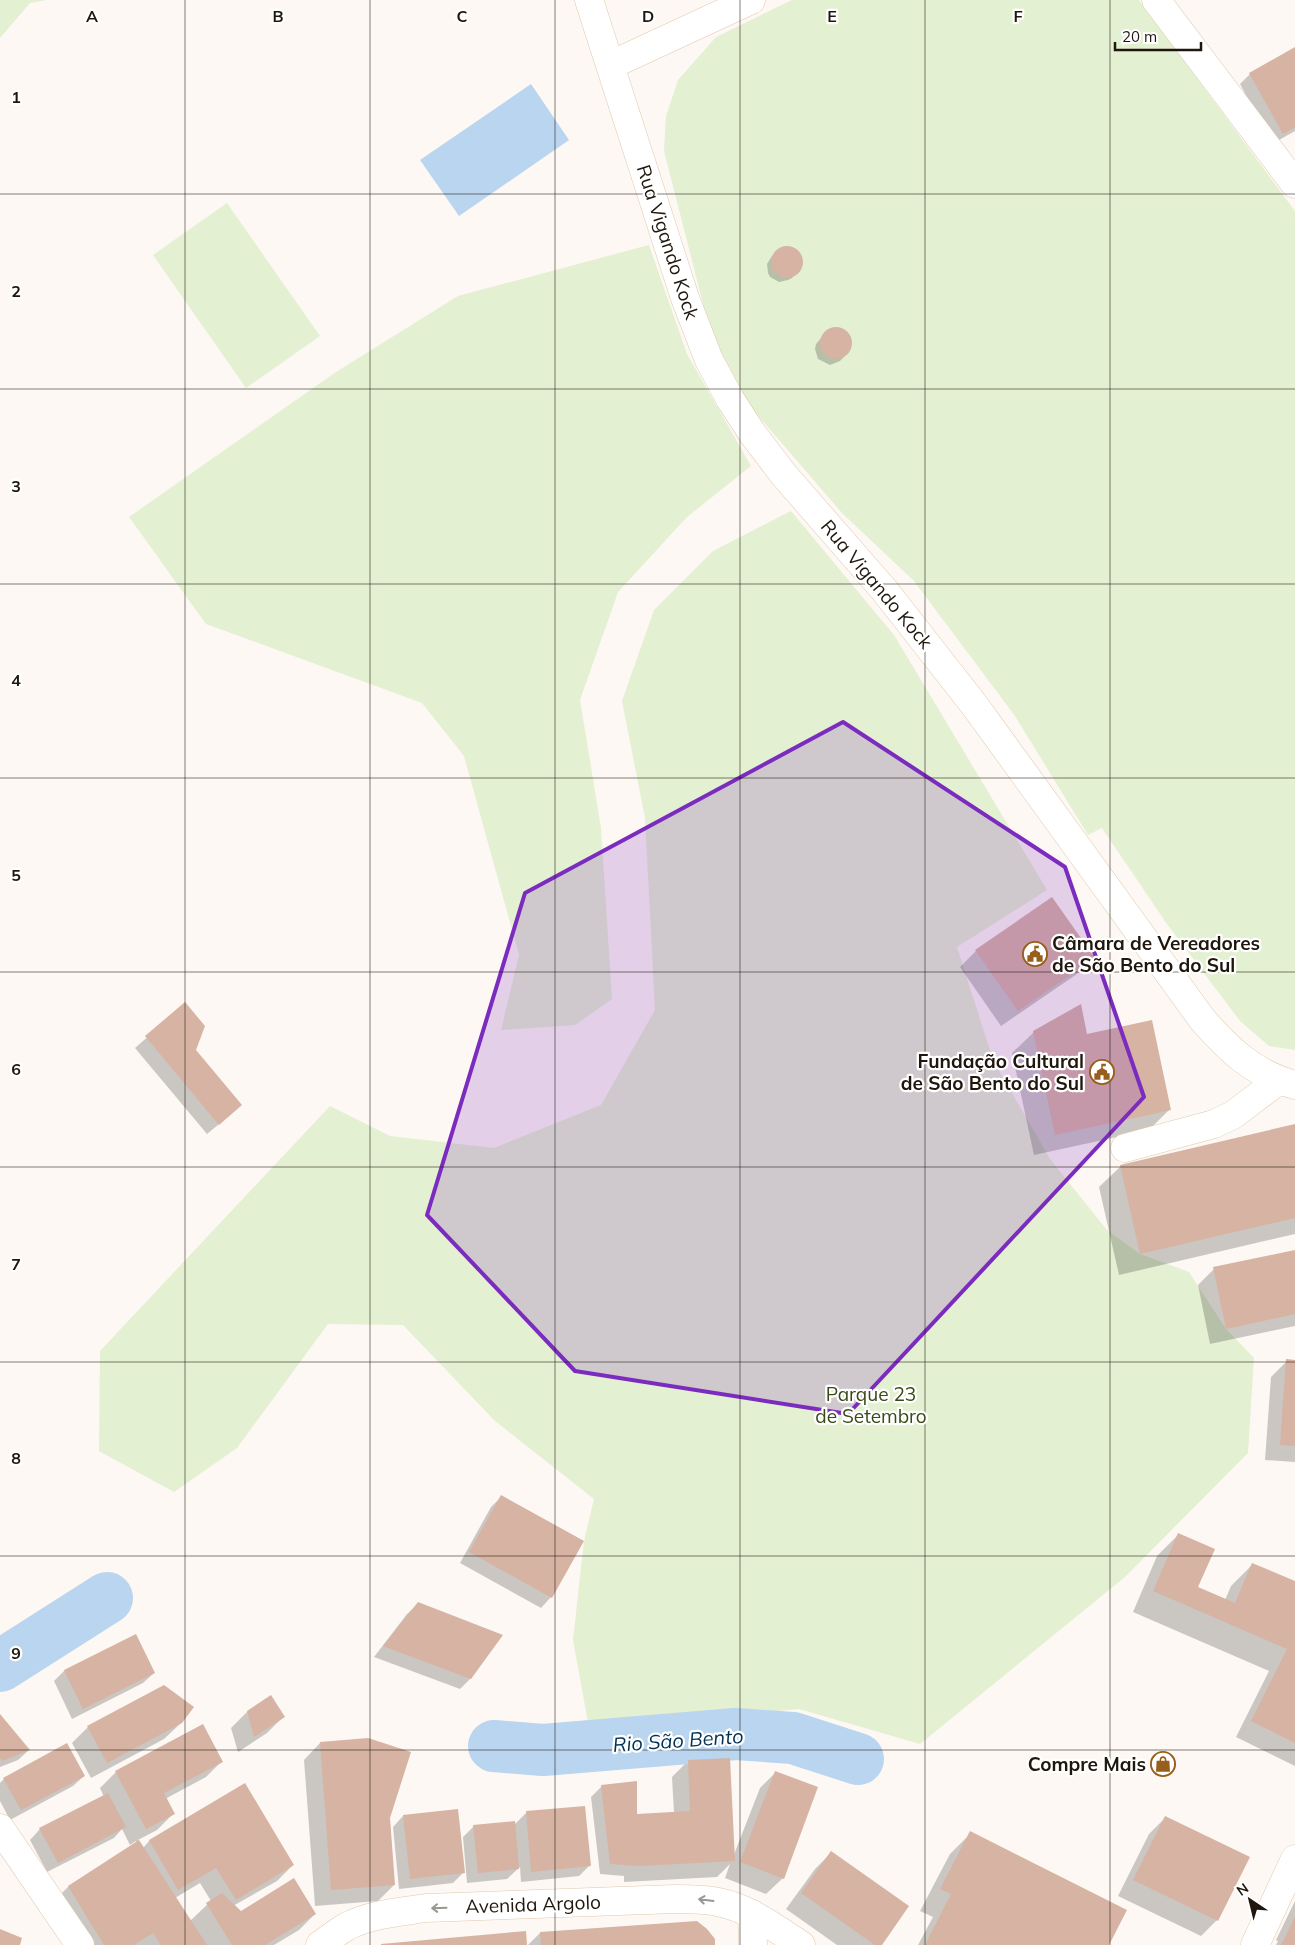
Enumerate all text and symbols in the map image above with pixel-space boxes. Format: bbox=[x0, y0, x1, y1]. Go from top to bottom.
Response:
text: A bbox=[86, 6, 98, 26]
text: B bbox=[272, 6, 284, 26]
text: C bbox=[457, 6, 468, 26]
text: D bbox=[642, 6, 654, 26]
text: E bbox=[827, 6, 837, 26]
text: F bbox=[1013, 6, 1023, 26]
scale bar bbox=[1115, 20, 1201, 52]
text: 20 m bbox=[1122, 27, 1157, 46]
text: 1 bbox=[11, 87, 21, 107]
street label: Rua Vigando Kock bbox=[632, 162, 704, 323]
text: 2 bbox=[11, 281, 21, 301]
text: 3 bbox=[11, 476, 21, 496]
street label: Rua Vigando Kock bbox=[816, 514, 938, 654]
text: 4 bbox=[11, 670, 21, 690]
text: 5 bbox=[11, 865, 21, 885]
place label: Câmara de Vereadores de São Bento do Sul bbox=[1052, 931, 1260, 977]
public building icon: Câmara de Vereadores de São Bento do Sul bbox=[1022, 941, 1048, 967]
place label: Fundação Cultural de São Bento do Sul bbox=[901, 1049, 1084, 1095]
text: 6 bbox=[11, 1059, 21, 1079]
public building icon: Fundação Cultural de São Bento do Sul bbox=[1089, 1059, 1115, 1085]
text: 7 bbox=[11, 1254, 21, 1274]
park label: Parque 23 de Setembro bbox=[815, 1382, 927, 1428]
text: 8 bbox=[11, 1448, 21, 1468]
text: 9 bbox=[11, 1643, 21, 1663]
water label: Rio São Bento bbox=[612, 1723, 744, 1757]
shop icon: Compre Mais bbox=[1150, 1751, 1176, 1777]
place label: Compre Mais bbox=[1028, 1752, 1146, 1776]
north arrow bbox=[1225, 1875, 1275, 1925]
text: N bbox=[1233, 1879, 1252, 1900]
street label: Avenida Argolo bbox=[465, 1890, 601, 1918]
one-way arrow bbox=[698, 1895, 714, 1905]
one-way arrow bbox=[431, 1903, 447, 1913]

